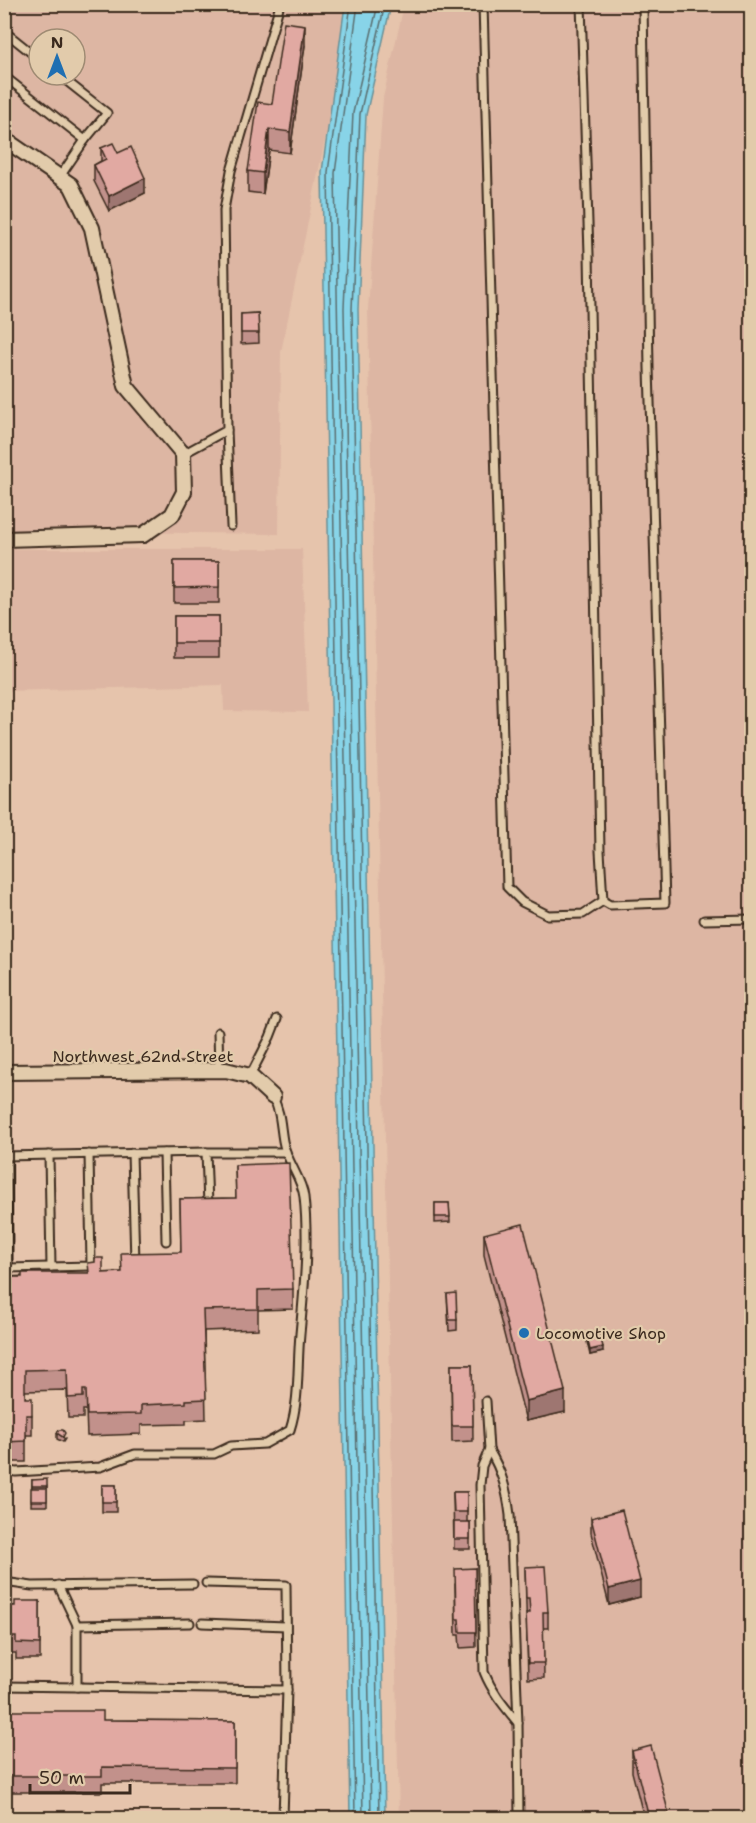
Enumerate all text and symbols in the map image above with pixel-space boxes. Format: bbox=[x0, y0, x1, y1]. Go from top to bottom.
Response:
north arrow bbox=[27, 27, 87, 87]
text: N bbox=[51, 32, 63, 53]
street label: Northwest 62nd Street bbox=[53, 1046, 233, 1067]
place label: Locomotive Shop bbox=[536, 1323, 666, 1344]
marker: Locomotive Shop bbox=[517, 1326, 531, 1340]
scale bar bbox=[30, 1757, 130, 1795]
text: 50 m bbox=[39, 1766, 84, 1790]

